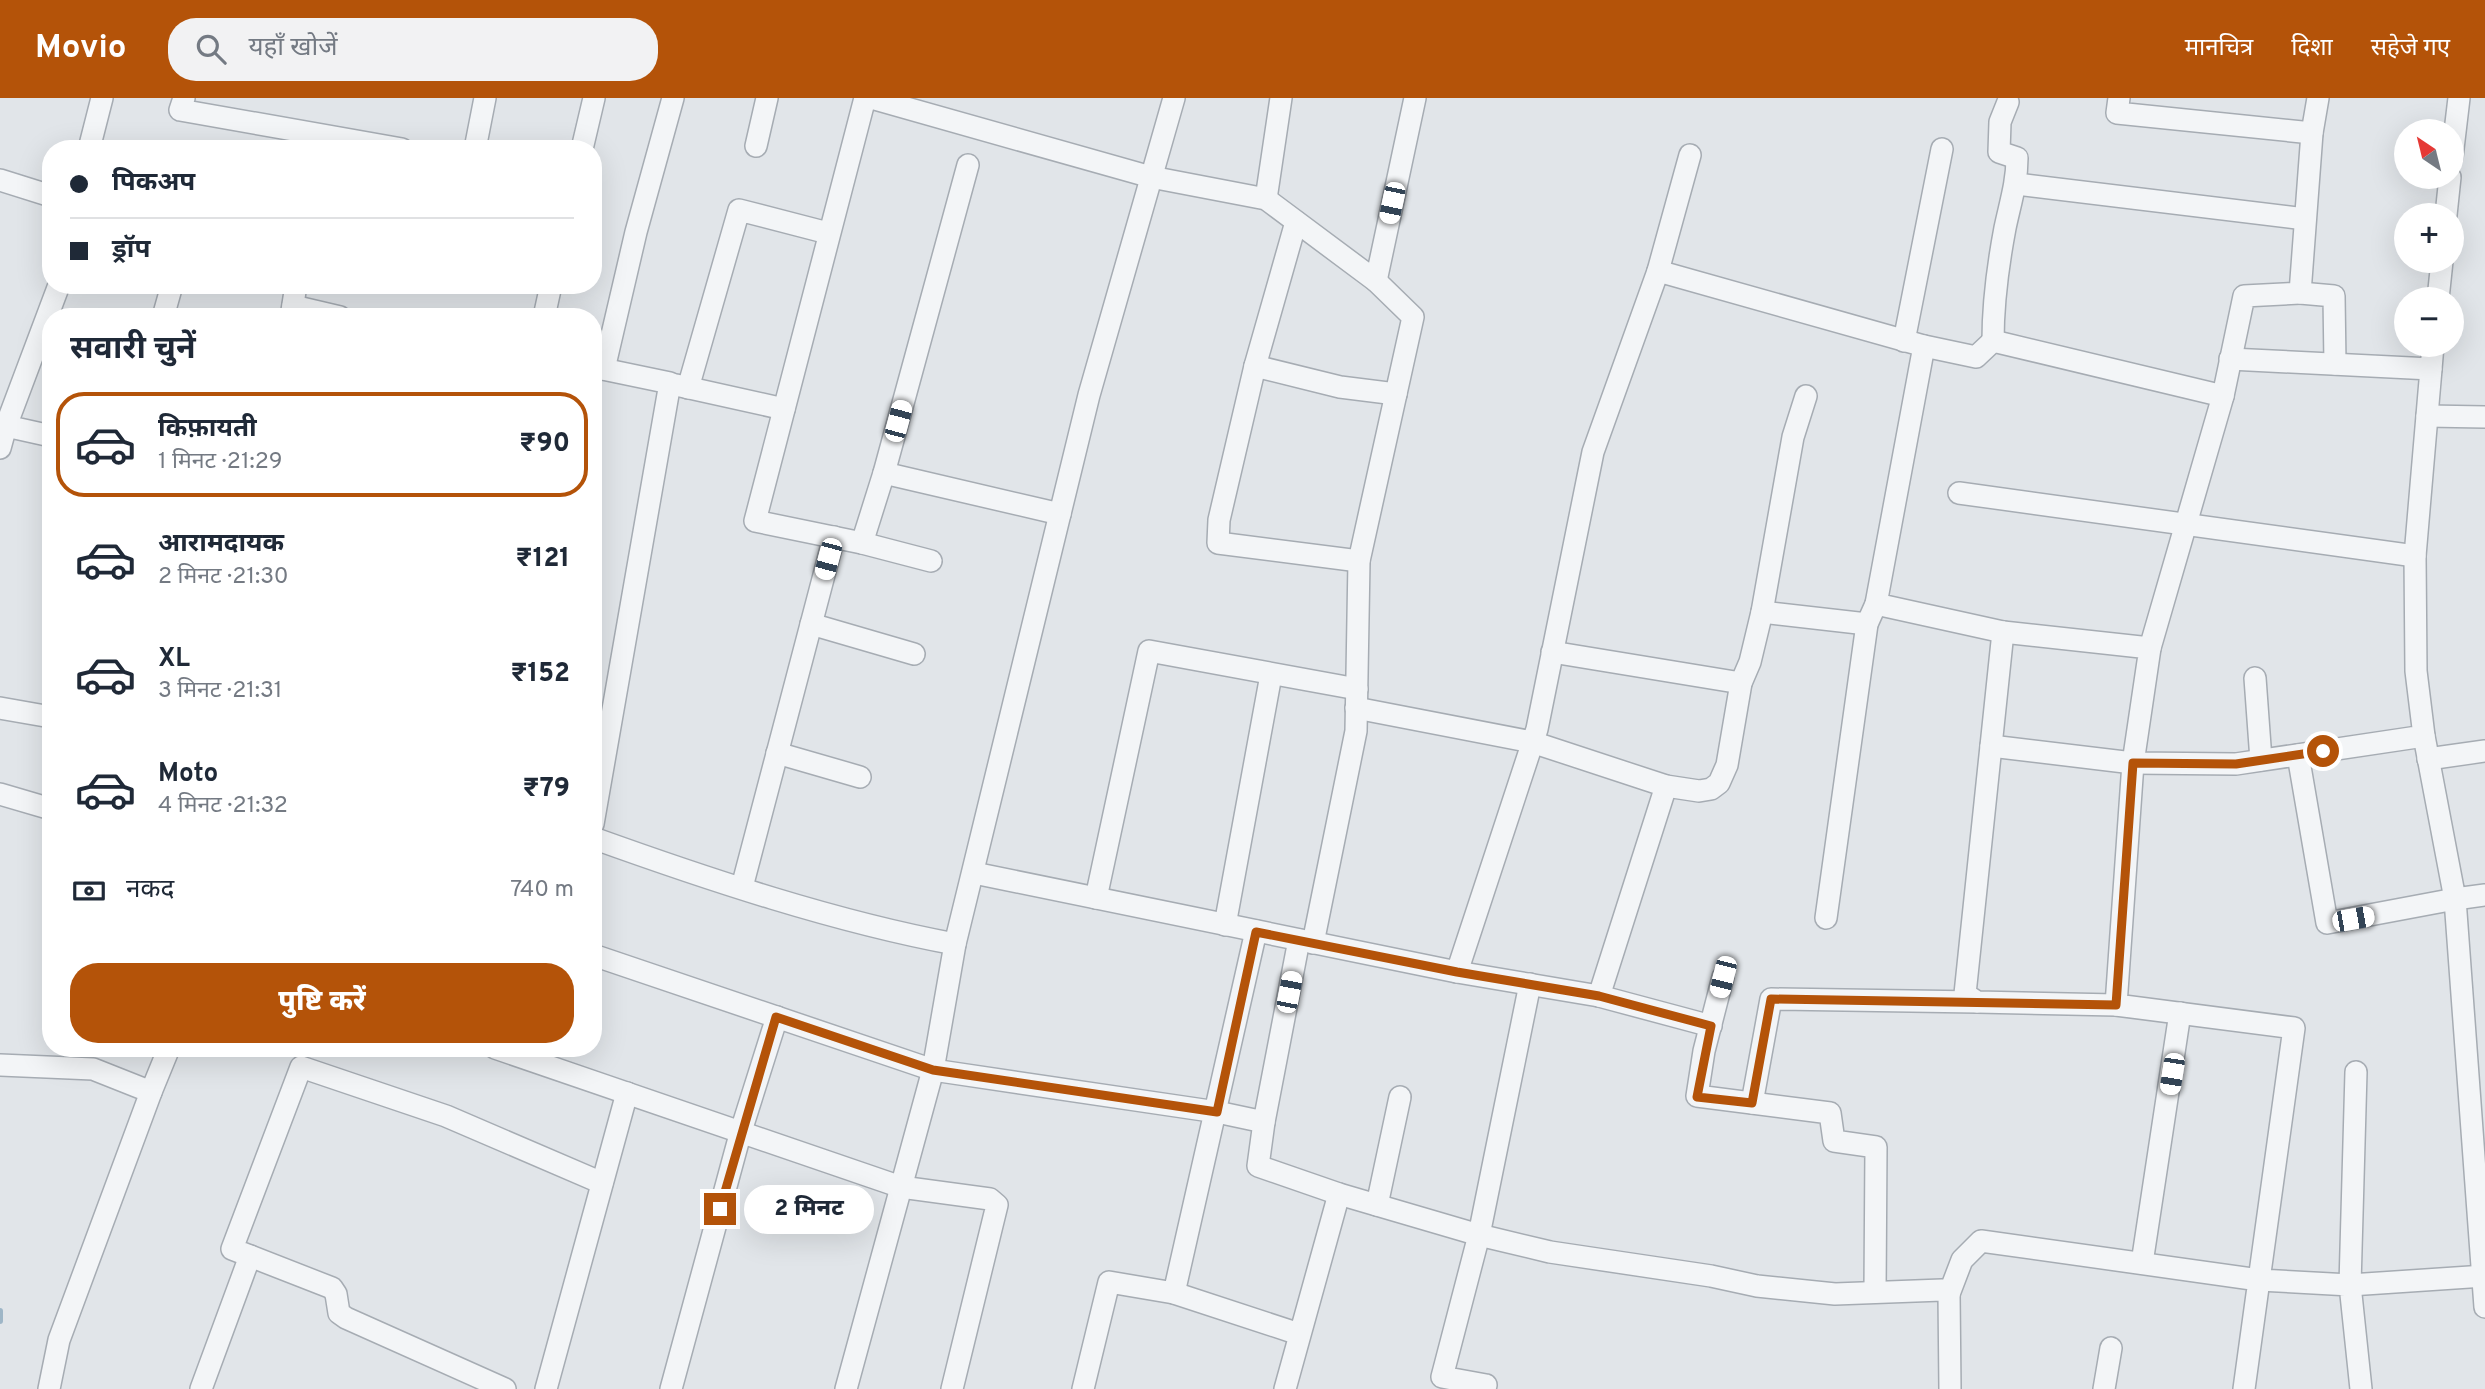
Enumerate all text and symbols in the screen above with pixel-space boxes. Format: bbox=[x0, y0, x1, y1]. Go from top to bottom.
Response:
search box bbox=[168, 18, 658, 81]
text: Movio bbox=[35, 28, 126, 70]
icon: search bbox=[192, 30, 230, 68]
text: यहाँ खोजें bbox=[248, 32, 337, 65]
text: मानचित्र bbox=[2185, 34, 2253, 64]
text: दिशा bbox=[2291, 34, 2333, 64]
text: सहेजे गए bbox=[2371, 34, 2450, 64]
north arrow bbox=[2394, 119, 2464, 189]
map controls bbox=[2394, 119, 2464, 357]
text: पिकअप bbox=[112, 167, 195, 200]
car bbox=[1378, 180, 1407, 226]
button: + bbox=[2394, 203, 2464, 273]
text: ड्रॉप bbox=[112, 234, 150, 267]
button: − bbox=[2394, 287, 2464, 357]
text: सवारी चुनें bbox=[70, 330, 196, 370]
car bbox=[883, 398, 914, 444]
icon: car bbox=[74, 413, 137, 476]
text: किफ़ायती bbox=[158, 413, 257, 446]
text: ₹90 bbox=[519, 428, 570, 461]
text: 1 मिनट · 21:29 bbox=[158, 448, 283, 477]
icon: car bbox=[74, 528, 137, 591]
text: आरामदायक bbox=[158, 528, 284, 561]
car bbox=[813, 536, 844, 582]
text: ₹121 bbox=[516, 543, 570, 576]
text: 2 मिनट · 21:30 bbox=[158, 563, 289, 592]
icon: car bbox=[74, 643, 137, 706]
text: XL bbox=[158, 643, 190, 676]
text: ₹152 bbox=[510, 658, 570, 691]
text: 3 मिनट · 21:31 bbox=[158, 677, 282, 706]
route start bbox=[2307, 735, 2339, 767]
icon: car bbox=[74, 758, 137, 821]
text: Moto bbox=[158, 758, 218, 791]
text: ₹79 bbox=[523, 773, 570, 806]
text: 4 मिनट · 21:32 bbox=[158, 792, 288, 821]
icon: cash bbox=[70, 872, 108, 910]
text: नकद bbox=[126, 874, 174, 907]
text: 740 m bbox=[510, 876, 574, 905]
car bbox=[2331, 905, 2376, 933]
car bbox=[1708, 954, 1739, 1000]
button: पुष्टि करें bbox=[70, 963, 574, 1043]
car bbox=[1275, 969, 1304, 1015]
car bbox=[2159, 1052, 2186, 1096]
callout: 2 मिनट bbox=[744, 1184, 874, 1234]
route end bbox=[704, 1193, 736, 1225]
text: 2 मिनट bbox=[774, 1195, 844, 1224]

